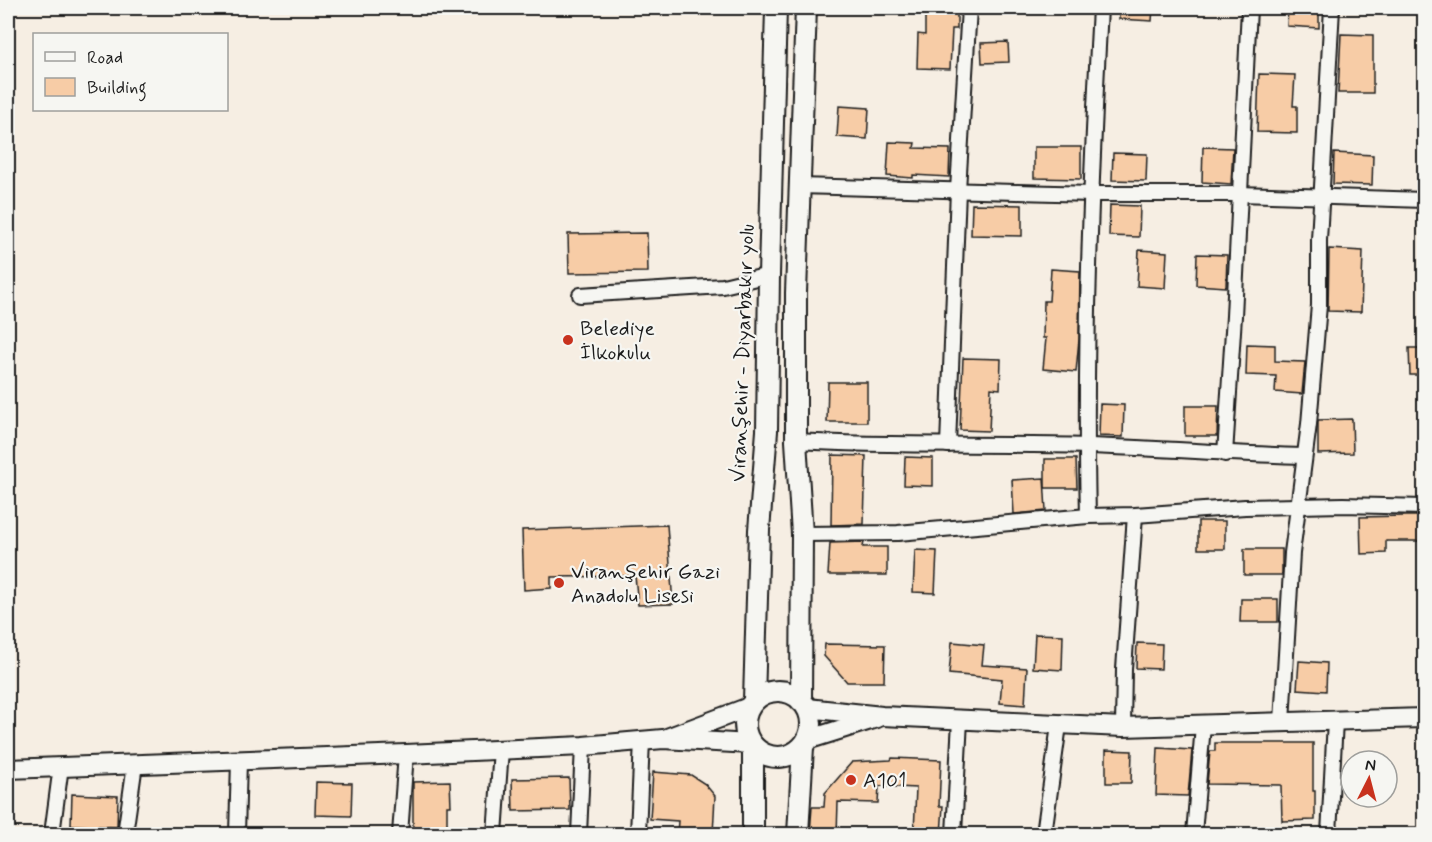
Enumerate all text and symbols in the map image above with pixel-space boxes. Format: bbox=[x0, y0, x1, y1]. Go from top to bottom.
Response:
legend bbox=[33, 33, 228, 111]
text: Road bbox=[87, 46, 123, 70]
text: Building bbox=[87, 76, 147, 102]
street label: Viranşehir - Diyarbakır yolu bbox=[725, 224, 761, 483]
place label: Belediye İlkokulu bbox=[580, 315, 655, 367]
marker: Belediye İlkokulu bbox=[561, 333, 575, 347]
place label: Viranşehir Gazi Anadolu Lisesi bbox=[571, 558, 720, 610]
marker: Viranşehir Gazi Anadolu Lisesi bbox=[552, 576, 566, 590]
north arrow bbox=[1339, 749, 1399, 809]
text: N bbox=[1364, 755, 1377, 777]
place label: A101 bbox=[863, 767, 906, 795]
marker: A101 bbox=[844, 773, 858, 787]

